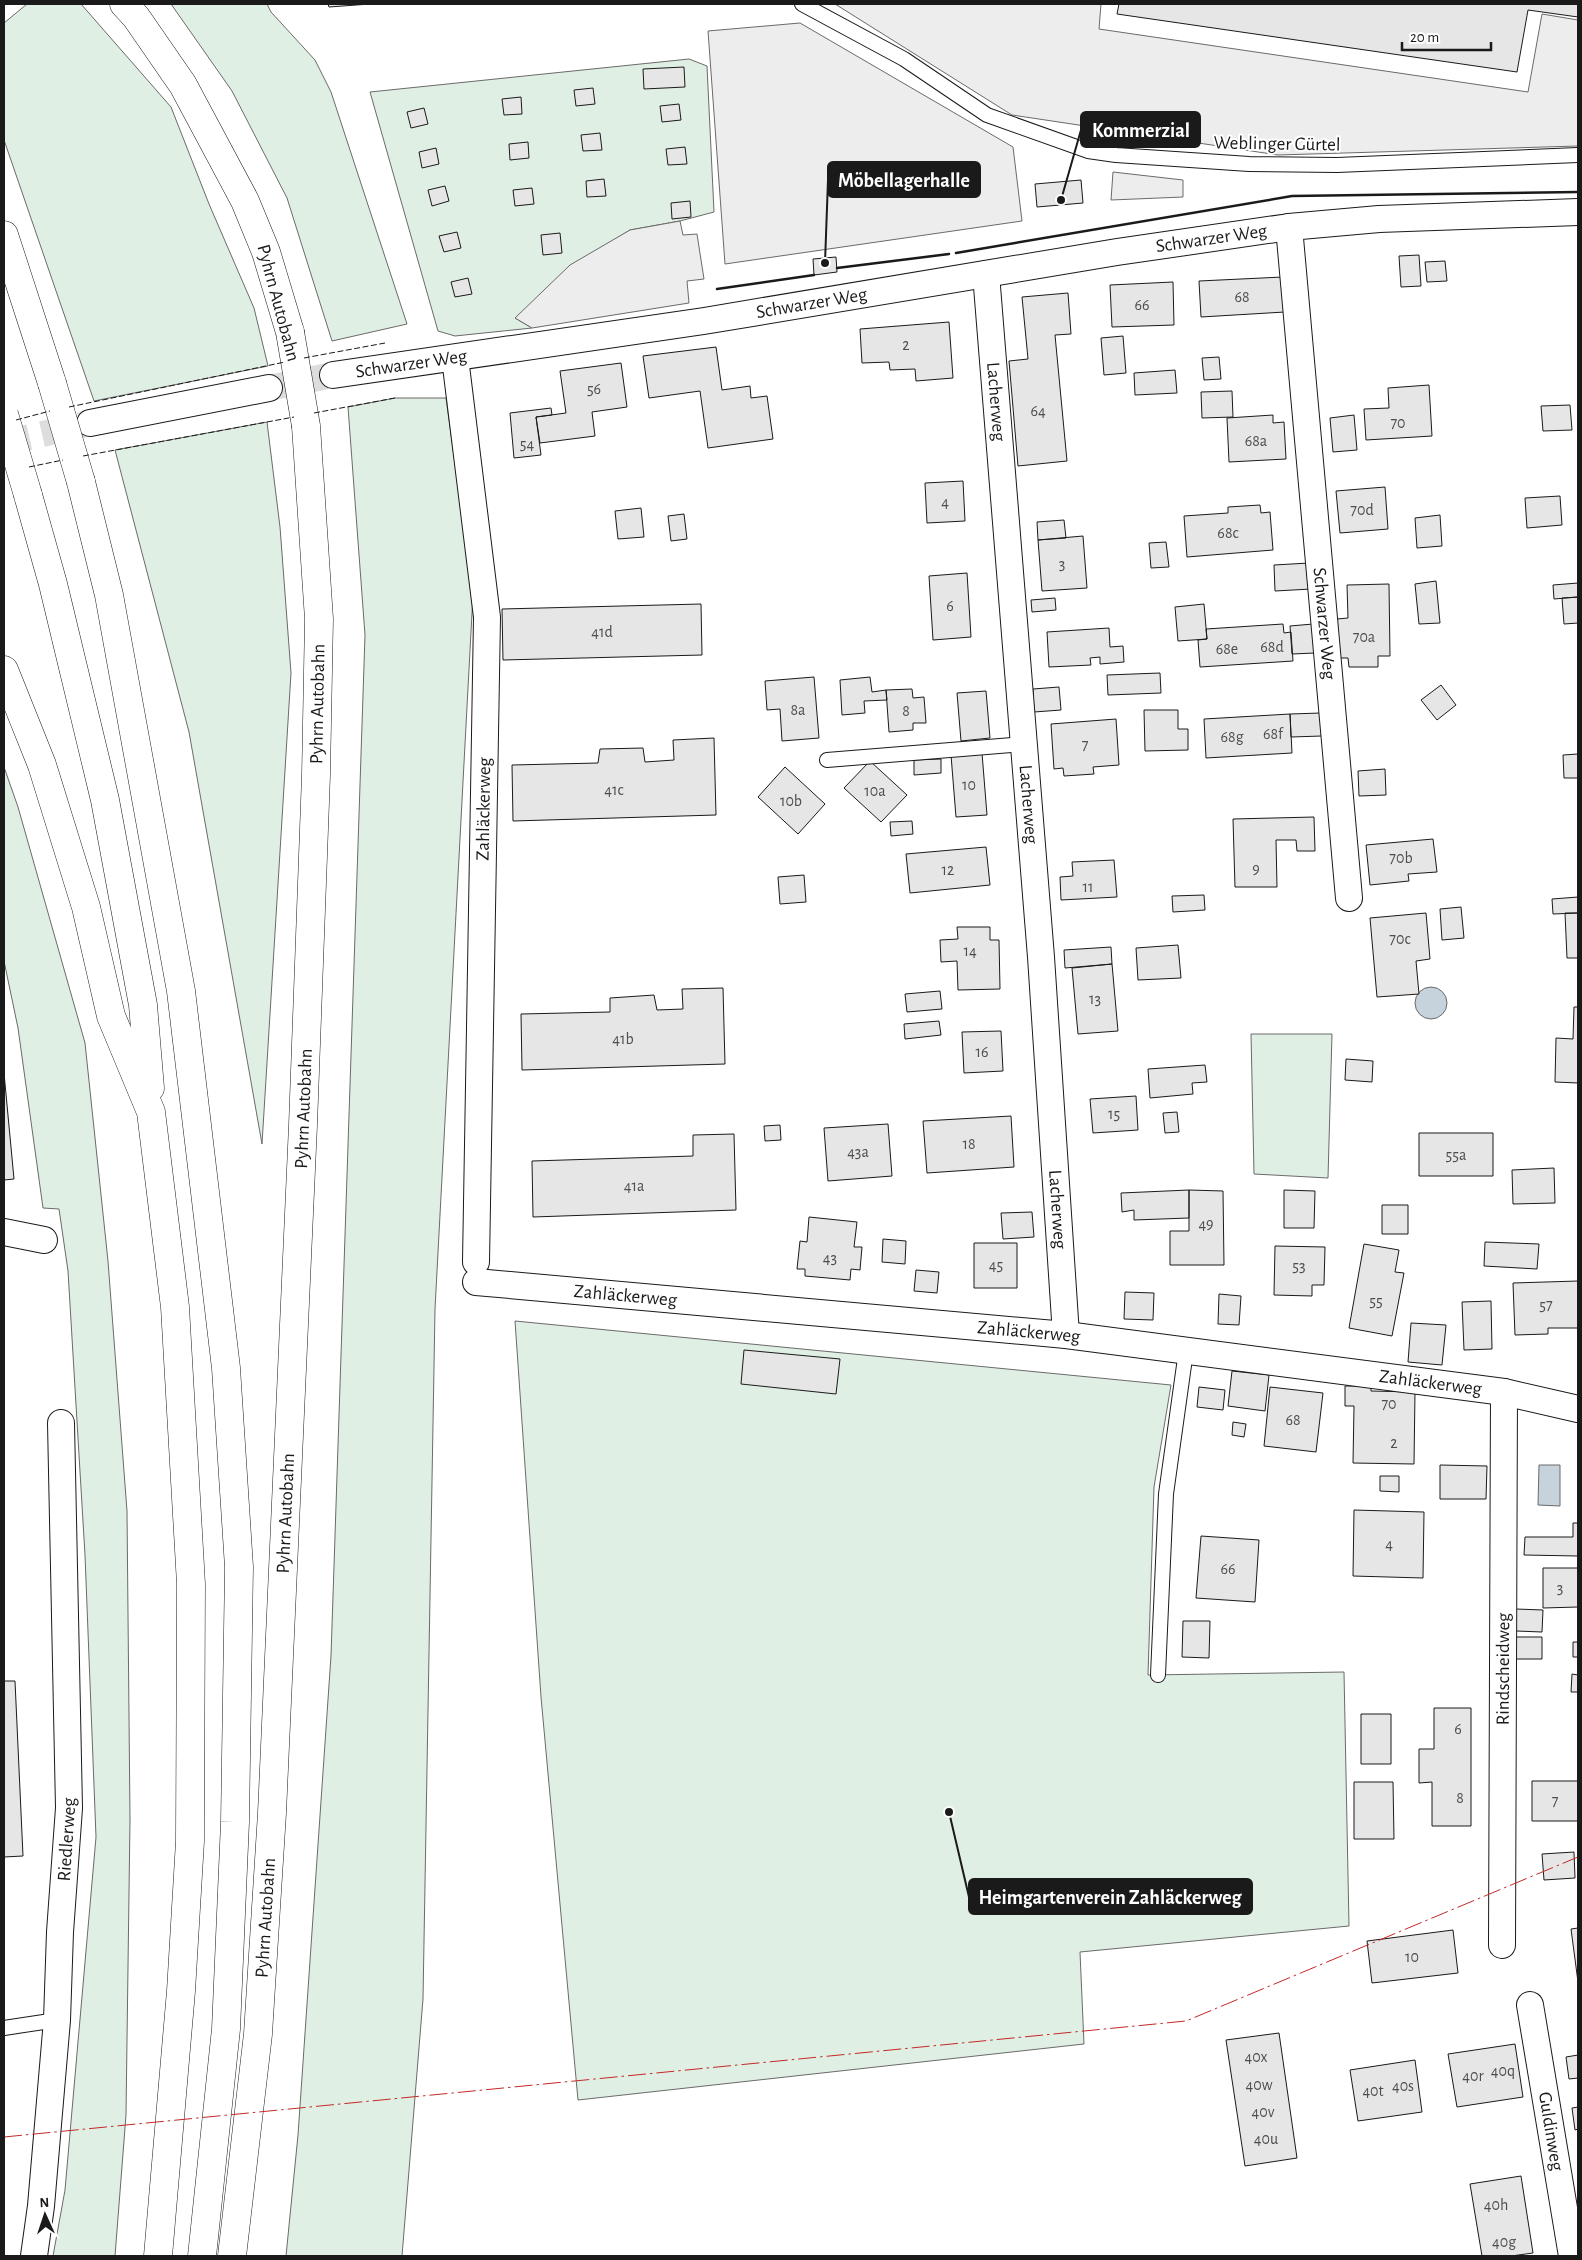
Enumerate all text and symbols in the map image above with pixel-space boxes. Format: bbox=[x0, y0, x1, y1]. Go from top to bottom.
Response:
scale bar bbox=[1402, 20, 1491, 52]
text: 20 m bbox=[1410, 30, 1439, 45]
callout: Kommerzial bbox=[1081, 112, 1200, 147]
text: Kommerzial bbox=[1092, 121, 1190, 141]
street label: Weblinger Gürtel bbox=[1213, 133, 1341, 155]
callout: Möbellagerhalle bbox=[828, 162, 980, 197]
text: Möbellagerhalle bbox=[838, 171, 970, 191]
street label: Schwarzer Weg bbox=[1154, 221, 1269, 256]
street label: Pyhrn Autobahn bbox=[253, 242, 303, 364]
street label: Schwarzer Weg bbox=[755, 284, 869, 322]
house number: 68 bbox=[1234, 289, 1250, 305]
house number: 66 bbox=[1134, 297, 1150, 313]
house number: 2 bbox=[902, 337, 910, 353]
street label: Schwarzer Weg bbox=[354, 346, 469, 381]
street label: Lacherweg bbox=[984, 361, 1009, 443]
house number: 56 bbox=[587, 381, 601, 397]
house number: 64 bbox=[1030, 403, 1046, 419]
house number: 70 bbox=[1390, 415, 1406, 431]
house number: 68a bbox=[1245, 433, 1267, 449]
house number: 54 bbox=[520, 436, 534, 452]
house number: 4 bbox=[941, 494, 949, 510]
house number: 70d bbox=[1350, 502, 1374, 518]
house number: 68c bbox=[1217, 525, 1239, 541]
house number: 3 bbox=[1059, 556, 1065, 572]
street label: Schwarzer Weg bbox=[1310, 567, 1339, 681]
house number: 6 bbox=[946, 598, 954, 614]
house number: 41d bbox=[591, 624, 613, 640]
house number: 70a bbox=[1353, 629, 1375, 645]
house number: 68d bbox=[1260, 639, 1284, 655]
house number: 68e bbox=[1216, 641, 1238, 657]
street label: Pyhrn Autobahn bbox=[307, 644, 328, 764]
house number: 8a bbox=[791, 702, 805, 718]
house number: 8 bbox=[902, 703, 910, 719]
house number: 68f bbox=[1263, 726, 1284, 742]
house number: 68g bbox=[1221, 729, 1244, 745]
house number: 7 bbox=[1082, 737, 1089, 753]
street label: Zahläckerweg bbox=[474, 756, 494, 861]
street label: Lacherweg bbox=[1016, 764, 1041, 845]
house number: 10 bbox=[962, 777, 976, 793]
house number: 41c bbox=[604, 782, 624, 798]
house number: 10a bbox=[864, 783, 886, 799]
house number: 10b bbox=[780, 793, 802, 809]
house number: 70b bbox=[1389, 850, 1413, 866]
house number: 9 bbox=[1252, 861, 1260, 877]
house number: 12 bbox=[942, 862, 954, 878]
house number: 11 bbox=[1082, 879, 1094, 895]
house number: 70c bbox=[1389, 931, 1411, 947]
house number: 14 bbox=[963, 943, 977, 959]
house number: 13 bbox=[1089, 991, 1101, 1007]
house number: 41b bbox=[612, 1031, 634, 1047]
house number: 16 bbox=[975, 1044, 989, 1060]
street label: Pyhrn Autobahn bbox=[292, 1048, 315, 1169]
house number: 15 bbox=[1108, 1106, 1120, 1122]
house number: 18 bbox=[962, 1136, 976, 1152]
house number: 43a bbox=[847, 1144, 869, 1160]
house number: 55a bbox=[1446, 1147, 1466, 1163]
street label: Lacherweg bbox=[1046, 1169, 1070, 1250]
house number: 41a bbox=[624, 1178, 644, 1194]
house number: 49 bbox=[1198, 1216, 1214, 1232]
house number: 43 bbox=[823, 1250, 837, 1266]
house number: 45 bbox=[989, 1257, 1003, 1273]
house number: 53 bbox=[1292, 1258, 1306, 1274]
street label: Zahläckerweg bbox=[573, 1281, 678, 1310]
house number: 55 bbox=[1369, 1293, 1383, 1309]
house number: 57 bbox=[1539, 1297, 1553, 1313]
street label: Zahläckerweg bbox=[976, 1318, 1082, 1346]
street label: Zahläckerweg bbox=[1378, 1366, 1484, 1399]
house number: 70 bbox=[1381, 1396, 1397, 1412]
house number: 68 bbox=[1285, 1412, 1301, 1428]
house number: 2 bbox=[1390, 1435, 1398, 1451]
street label: Pyhrn Autobahn bbox=[273, 1453, 298, 1574]
house number: 4 bbox=[1385, 1536, 1393, 1552]
house number: 66 bbox=[1220, 1561, 1236, 1577]
house number: 3 bbox=[1557, 1580, 1563, 1596]
street label: Rindscheidweg bbox=[1493, 1612, 1513, 1725]
house number: 6 bbox=[1454, 1721, 1462, 1737]
house number: 8 bbox=[1456, 1790, 1464, 1806]
house number: 7 bbox=[1552, 1793, 1559, 1809]
street label: Riedlerweg bbox=[54, 1797, 79, 1882]
street label: Pyhrn Autobahn bbox=[252, 1857, 279, 1978]
callout: Heimgartenverein Zahläckerweg bbox=[969, 1879, 1252, 1914]
text: Heimgartenverein Zahläckerweg bbox=[978, 1888, 1243, 1908]
house number: 10 bbox=[1405, 1949, 1419, 1965]
house number: 40x bbox=[1244, 2049, 1268, 2065]
house number: 40q bbox=[1491, 2063, 1515, 2079]
house number: 40r bbox=[1462, 2068, 1484, 2084]
house number: 40w bbox=[1246, 2077, 1273, 2093]
house number: 40s bbox=[1392, 2078, 1414, 2094]
house number: 40t bbox=[1362, 2083, 1384, 2099]
street label: Guldinweg bbox=[1535, 2090, 1567, 2173]
house number: 40v bbox=[1252, 2104, 1275, 2120]
house number: 40u bbox=[1254, 2131, 1278, 2147]
north arrow bbox=[20, 2190, 70, 2240]
text: N bbox=[39, 2196, 50, 2210]
house number: 40h bbox=[1484, 2197, 1508, 2213]
house number: 40g bbox=[1492, 2234, 1516, 2250]

